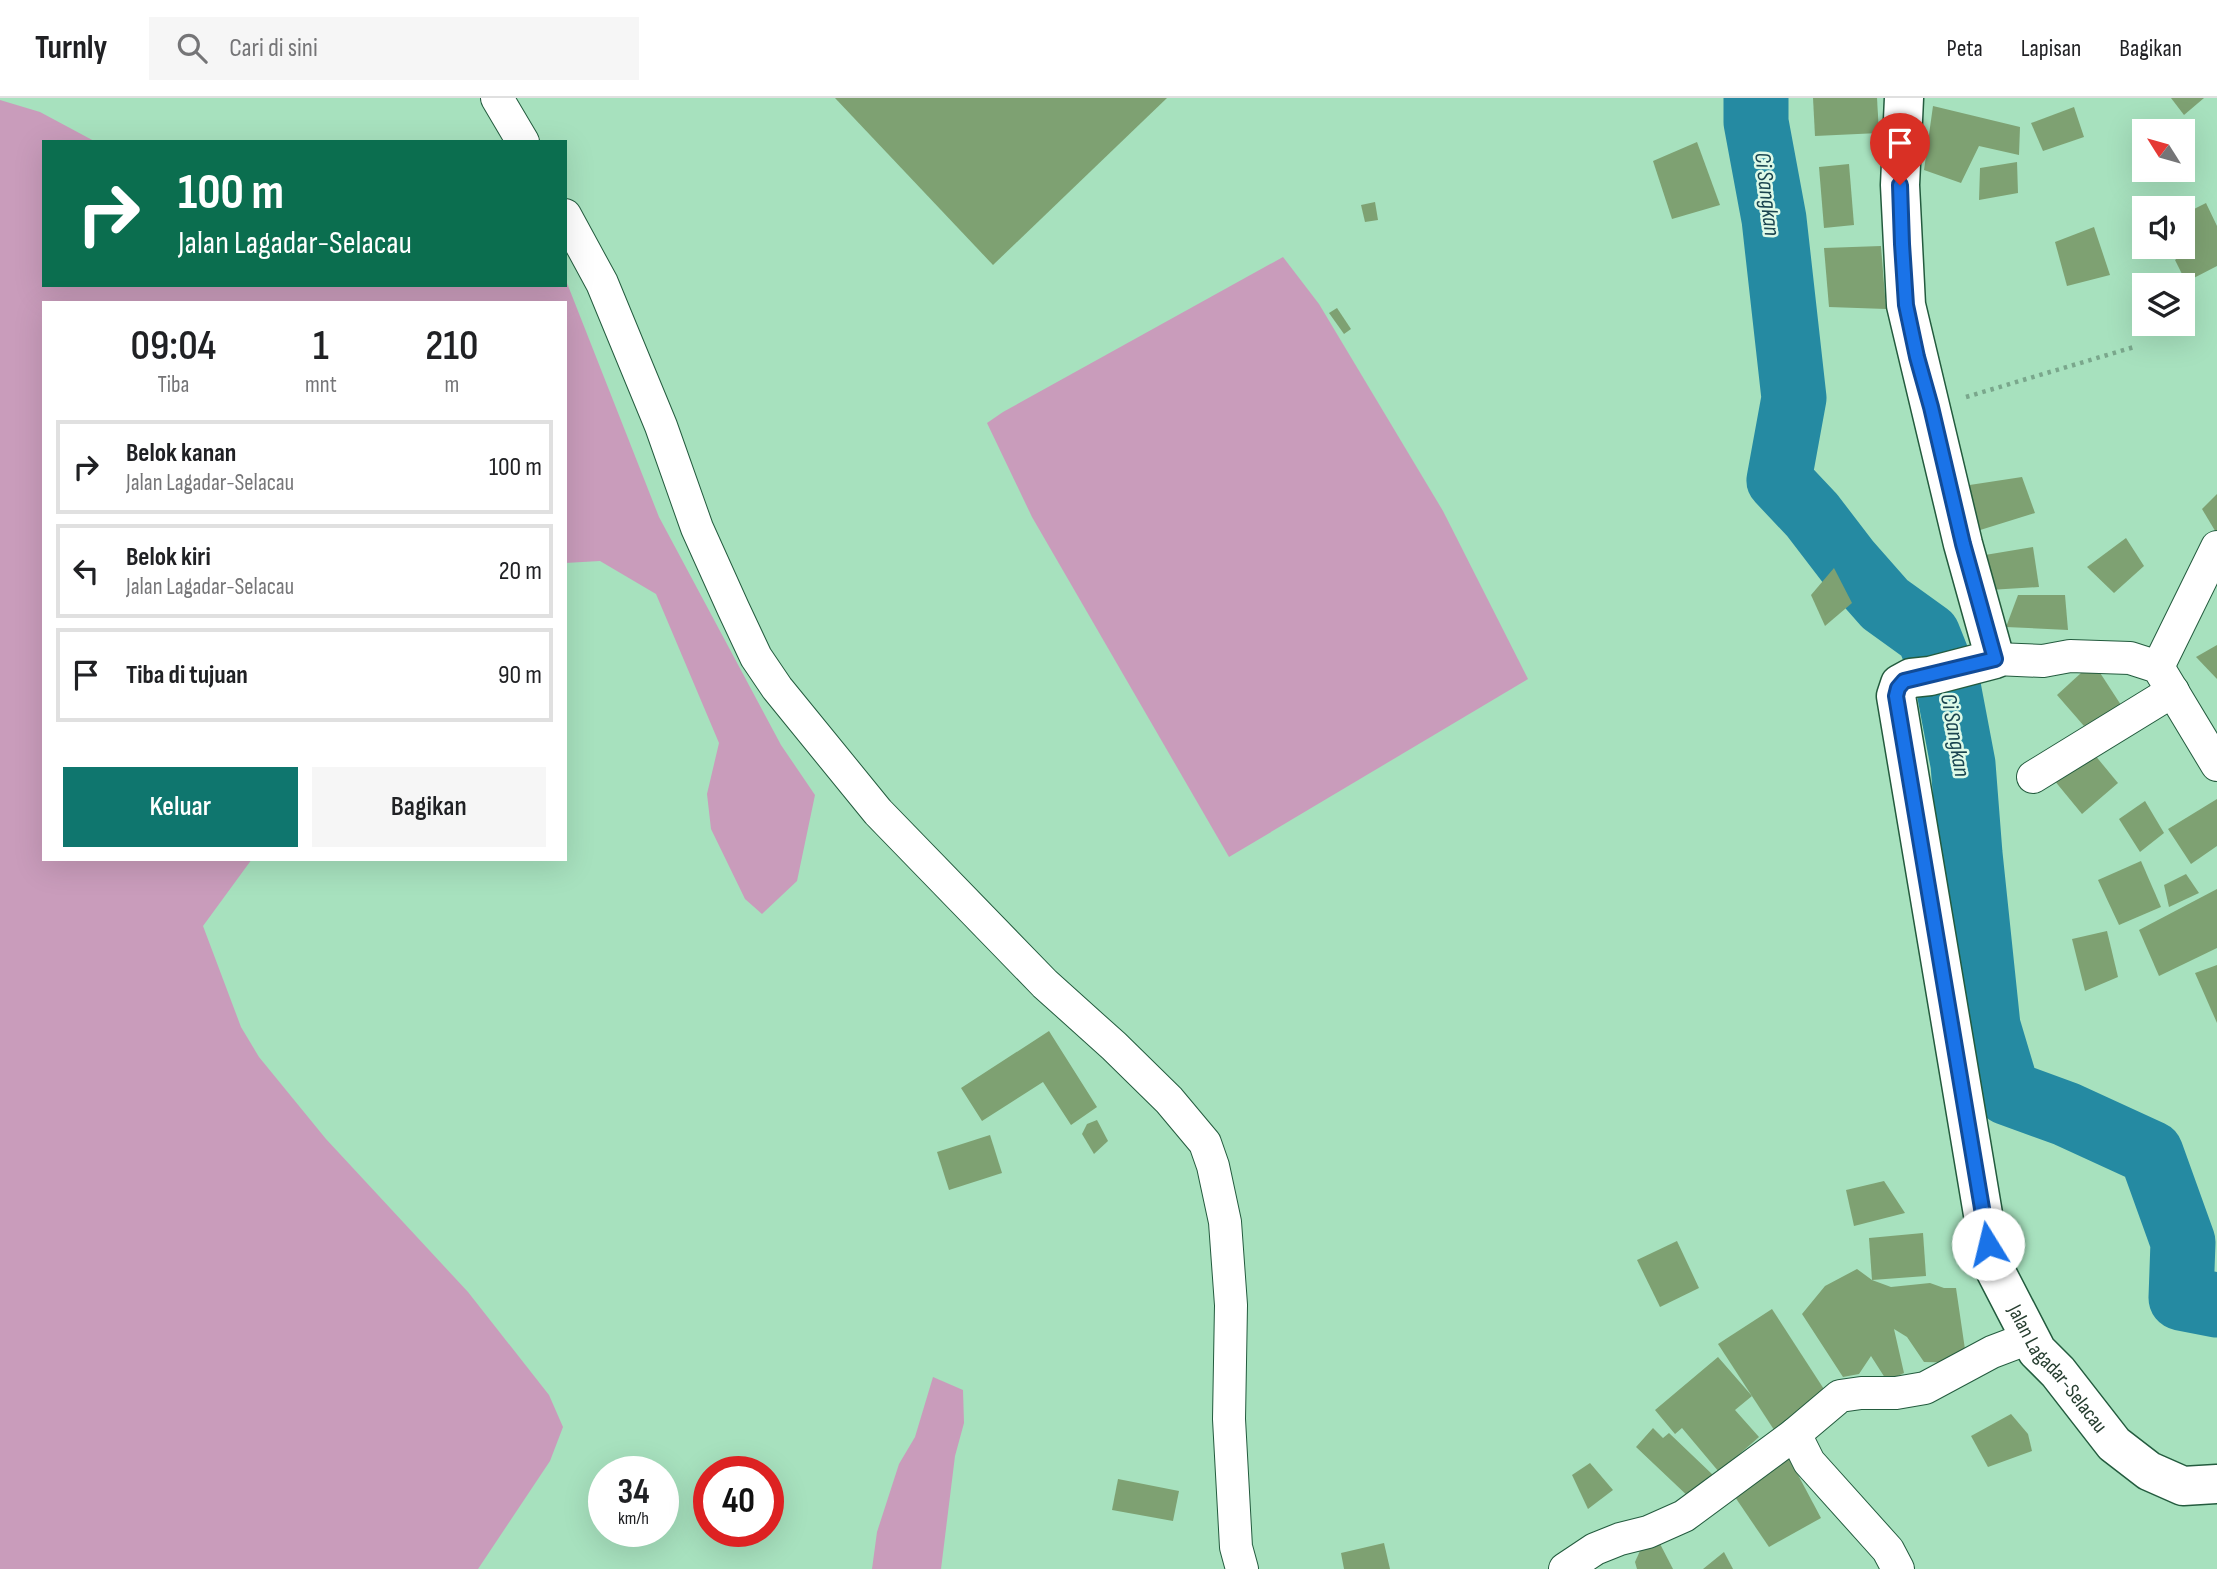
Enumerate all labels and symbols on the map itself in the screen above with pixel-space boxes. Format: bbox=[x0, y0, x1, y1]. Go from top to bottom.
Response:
pin bbox=[1870, 113, 1930, 185]
north arrow bbox=[2132, 119, 2194, 182]
water label: Ci Sangkan bbox=[1748, 151, 1786, 238]
water label: Ci Sangkan bbox=[1934, 691, 1976, 779]
position arrow bbox=[1951, 1207, 2025, 1281]
street label: Jalan Lagadar-Selacau bbox=[2002, 1300, 2113, 1438]
speed limit sign: 40 bbox=[693, 1456, 784, 1547]

